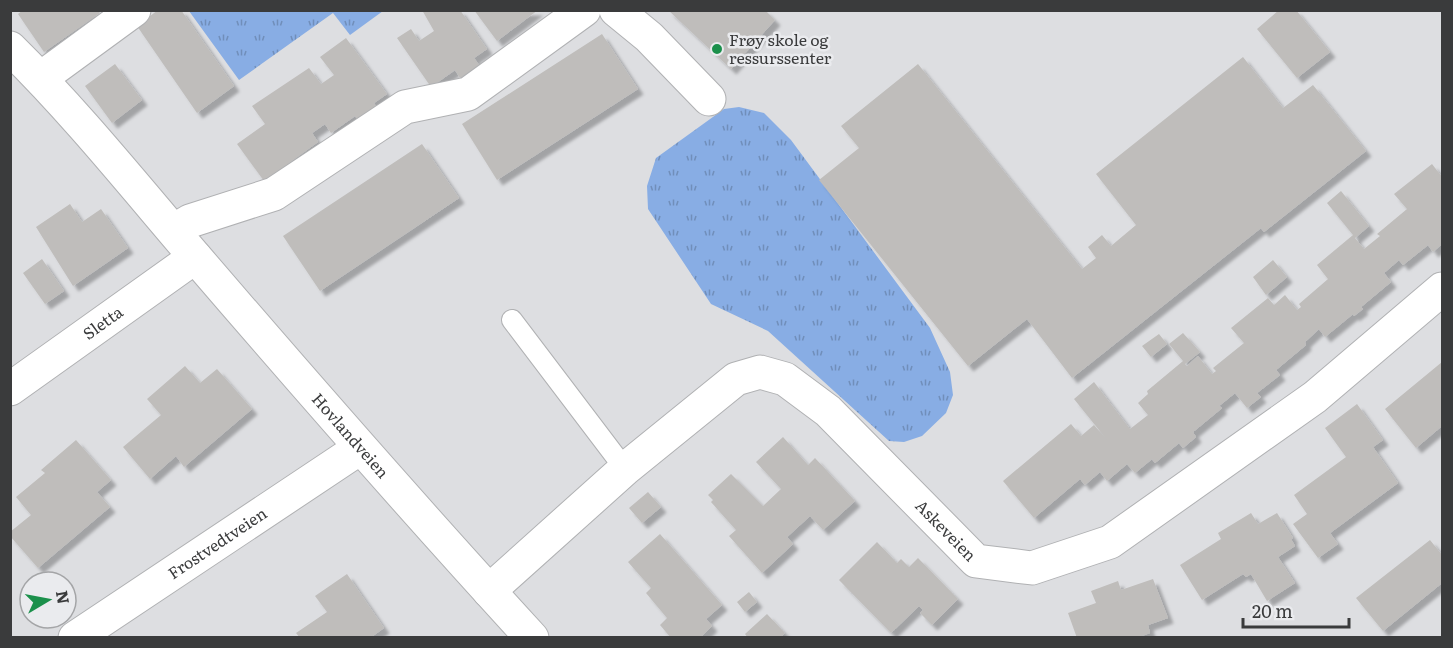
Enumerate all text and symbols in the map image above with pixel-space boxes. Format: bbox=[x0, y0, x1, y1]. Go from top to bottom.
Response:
place label: Frøy skole og ressurssenter bbox=[729, 27, 832, 69]
marker: Frøy skole og ressurssenter bbox=[710, 42, 724, 56]
street label: Sletta bbox=[77, 299, 128, 345]
street label: Hovlandveien bbox=[307, 387, 396, 483]
street label: Askeveien bbox=[911, 494, 983, 566]
street label: Frostvedtveien bbox=[162, 500, 271, 584]
north arrow bbox=[18, 570, 78, 630]
text: N bbox=[51, 589, 77, 606]
scale bar bbox=[1243, 591, 1350, 629]
text: 20 m bbox=[1252, 597, 1293, 624]

